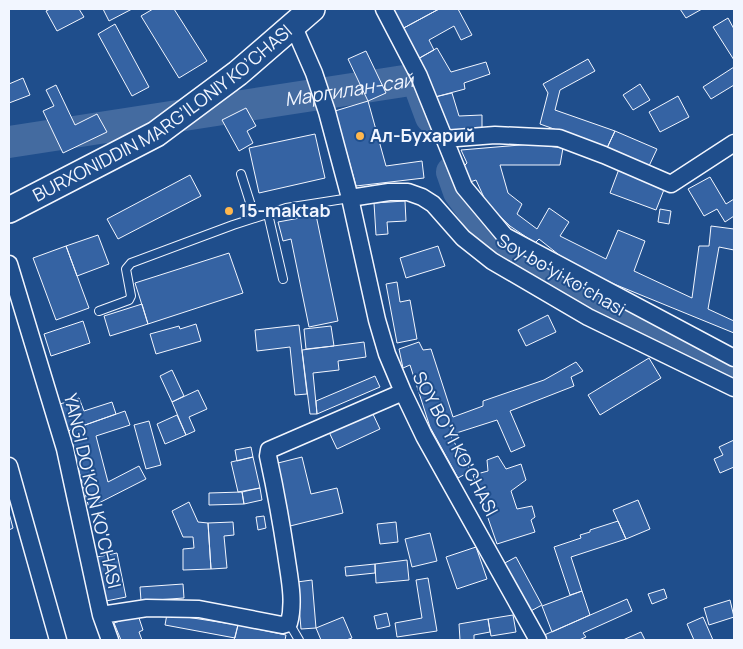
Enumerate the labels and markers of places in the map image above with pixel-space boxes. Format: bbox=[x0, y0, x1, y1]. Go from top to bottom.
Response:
place label: Ал-Бухарий bbox=[370, 123, 475, 147]
marker: Ал-Бухарий bbox=[354, 130, 366, 142]
place label: 15-maktab bbox=[239, 198, 330, 222]
marker: 15-maktab bbox=[223, 205, 235, 217]

